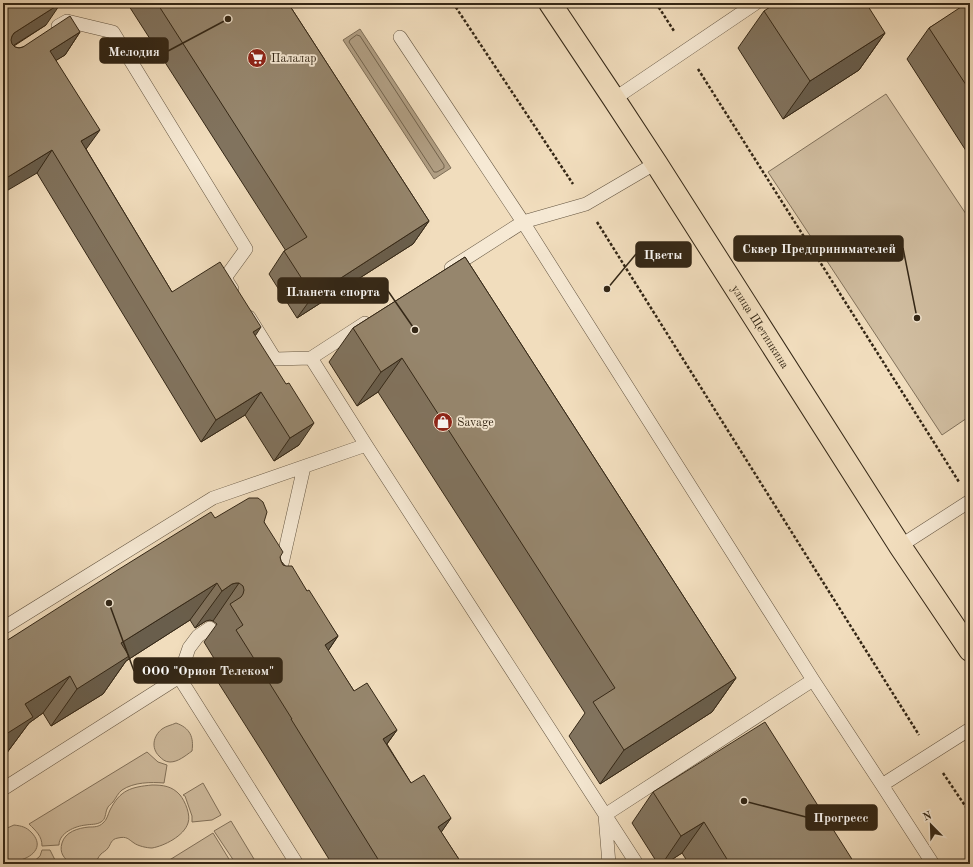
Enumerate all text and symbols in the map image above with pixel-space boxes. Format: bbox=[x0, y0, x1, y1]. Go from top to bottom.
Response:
callout: Мелодия bbox=[100, 38, 168, 63]
text: Мелодия bbox=[108, 46, 160, 59]
supermarket icon: Палалар bbox=[246, 47, 268, 69]
place label: Палалар bbox=[271, 53, 317, 65]
callout: Сквер Предпринимателей bbox=[734, 236, 903, 261]
callout: Цветы bbox=[636, 242, 691, 267]
text: Сквер Предпринимателей bbox=[742, 243, 896, 256]
text: Цветы bbox=[644, 249, 682, 262]
callout: Планета спорта bbox=[278, 278, 388, 303]
street label: улица Щетинкина bbox=[728, 283, 791, 371]
text: Планета спорта bbox=[286, 286, 380, 299]
shop icon: Savage bbox=[432, 411, 454, 433]
place label: Savage bbox=[457, 417, 494, 429]
callout: ООО "Орион Телеком" bbox=[134, 658, 282, 683]
text: ООО "Орион Телеком" bbox=[142, 665, 274, 678]
callout: Прогресс bbox=[806, 805, 877, 830]
north arrow bbox=[911, 805, 951, 845]
text: N bbox=[922, 810, 934, 824]
text: Прогресс bbox=[813, 812, 869, 825]

